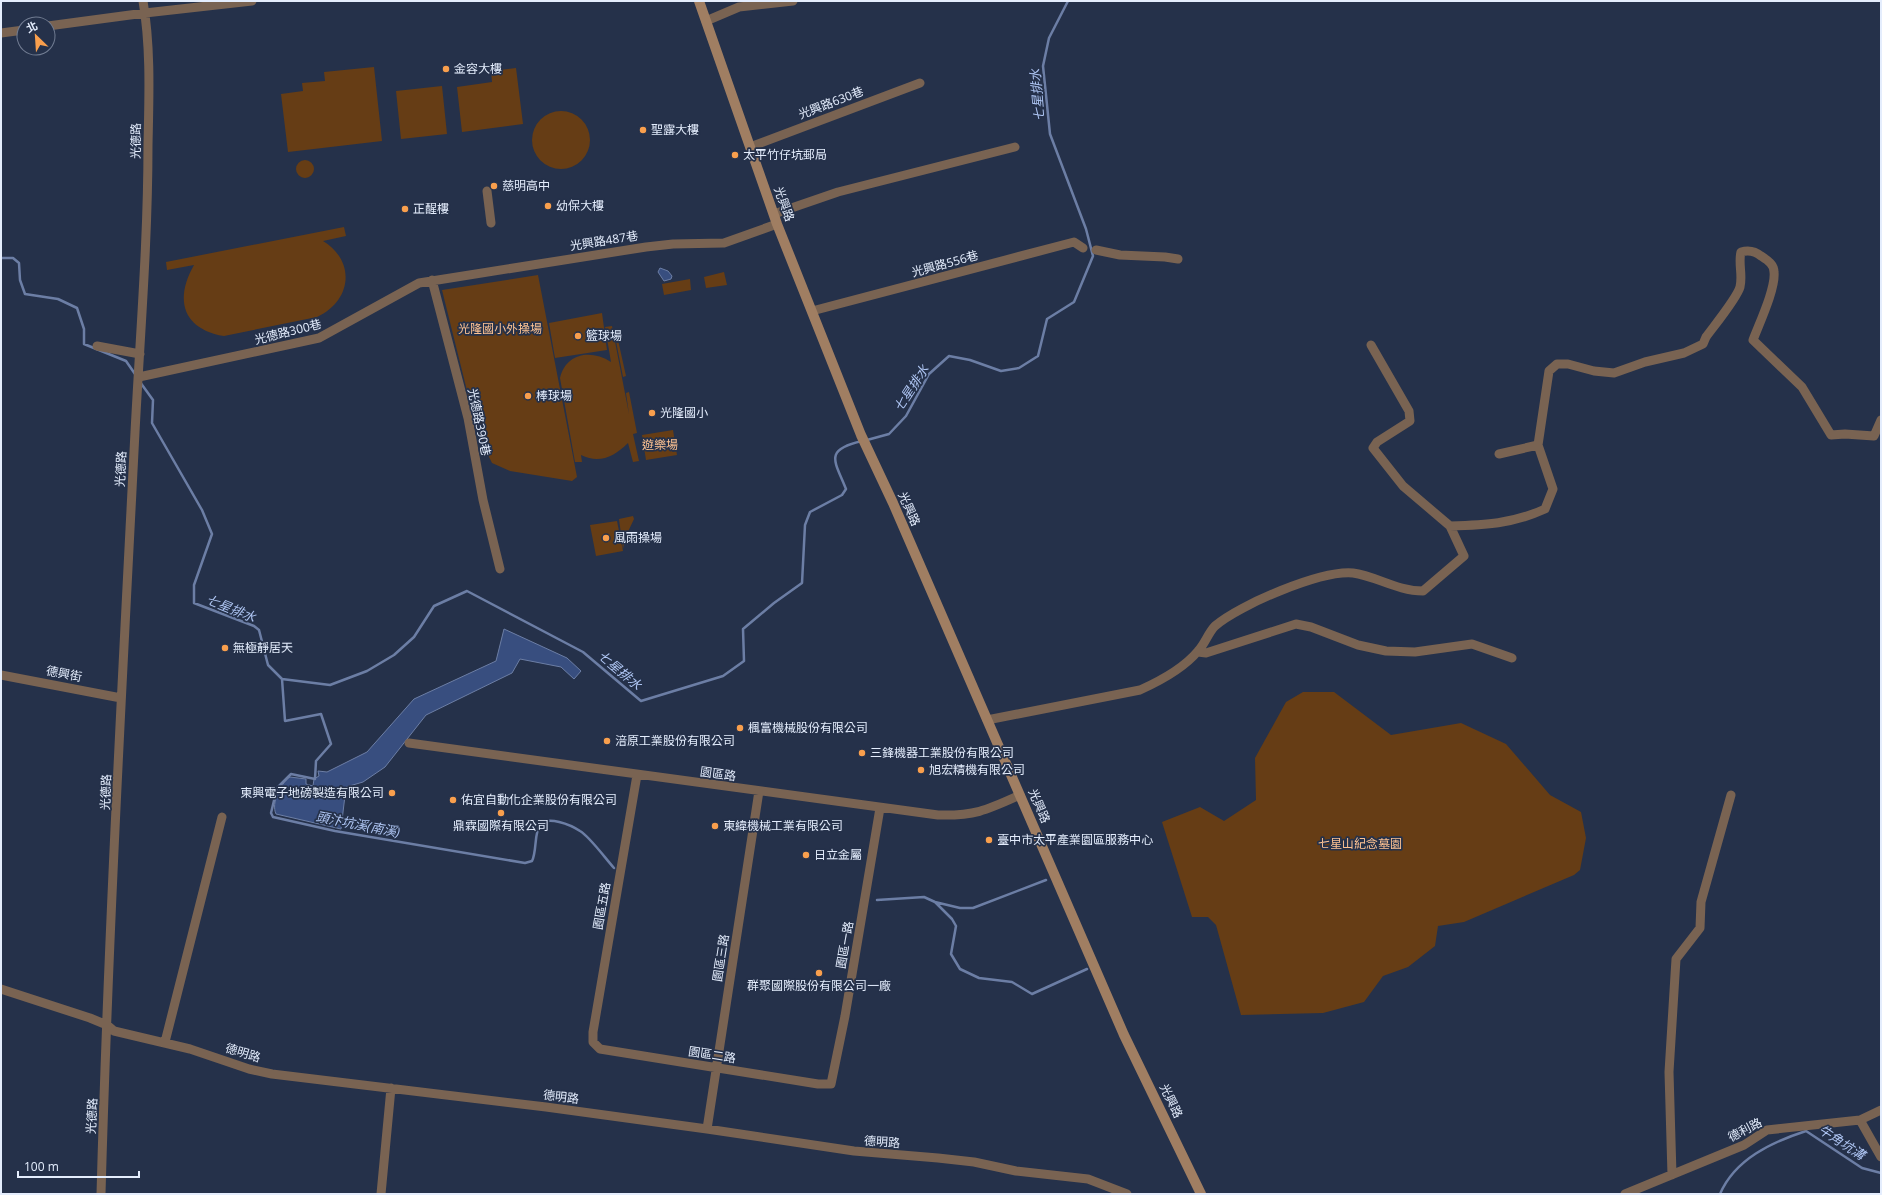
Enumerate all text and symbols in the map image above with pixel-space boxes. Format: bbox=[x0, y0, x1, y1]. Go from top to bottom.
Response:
north arrow bbox=[16, 16, 56, 56]
text: 北 bbox=[23, 17, 40, 36]
place label: 金容大樓 bbox=[454, 60, 502, 77]
marker: 金容大樓 bbox=[441, 64, 451, 74]
water label: 七星排水 bbox=[1026, 67, 1048, 122]
street label: 光興路630巷 bbox=[796, 82, 866, 123]
place label: 聖露大樓 bbox=[651, 121, 699, 138]
street label: 光德路 bbox=[127, 123, 144, 159]
marker: 聖露大樓 bbox=[638, 125, 648, 135]
place label: 太平竹仔坑郵局 bbox=[743, 146, 827, 163]
marker: 太平竹仔坑郵局 bbox=[730, 150, 740, 160]
place label: 慈明高中 bbox=[502, 177, 550, 194]
marker: 慈明高中 bbox=[489, 181, 499, 191]
street label: 光興路 bbox=[770, 184, 799, 224]
place label: 幼保大樓 bbox=[556, 197, 604, 214]
place label: 正醒樓 bbox=[413, 200, 449, 217]
marker: 幼保大樓 bbox=[543, 201, 553, 211]
marker: 正醒樓 bbox=[400, 204, 410, 214]
street label: 光興路487巷 bbox=[569, 227, 639, 254]
street label: 光興路556巷 bbox=[910, 246, 980, 281]
street label: 光德路300巷 bbox=[253, 315, 323, 348]
park label: 光隆國小外操場 bbox=[458, 320, 542, 337]
place label: 籃球場 bbox=[586, 327, 622, 344]
marker: 籃球場 bbox=[573, 331, 583, 341]
water label: 七星排水 bbox=[889, 360, 933, 415]
street label: 光德路390巷 bbox=[464, 387, 495, 457]
place label: 棒球場 bbox=[536, 387, 572, 404]
marker: 棒球場 bbox=[523, 391, 533, 401]
place label: 光隆國小 bbox=[660, 404, 708, 421]
marker: 光隆國小 bbox=[647, 408, 657, 418]
park label: 遊樂場 bbox=[642, 436, 678, 453]
street label: 光德路 bbox=[111, 451, 130, 487]
street label: 光興路 bbox=[894, 489, 925, 529]
place label: 風雨操場 bbox=[614, 529, 662, 546]
marker: 風雨操場 bbox=[601, 533, 611, 543]
water label: 七星排水 bbox=[204, 590, 259, 626]
place label: 無極靜居天 bbox=[233, 639, 293, 656]
marker: 無極靜居天 bbox=[220, 643, 230, 653]
water label: 七星排水 bbox=[594, 646, 646, 694]
street label: 德興街 bbox=[45, 662, 83, 685]
place label: 楓富機械股份有限公司 bbox=[748, 719, 868, 736]
marker: 楓富機械股份有限公司 bbox=[735, 723, 745, 733]
place label: 涪原工業股份有限公司 bbox=[615, 732, 735, 749]
marker: 涪原工業股份有限公司 bbox=[602, 736, 612, 746]
place label: 三鋒機器工業股份有限公司 bbox=[870, 744, 1014, 761]
marker: 三鋒機器工業股份有限公司 bbox=[857, 748, 867, 758]
place label: 旭宏精機有限公司 bbox=[929, 761, 1025, 778]
street label: 園區路 bbox=[699, 763, 737, 784]
marker: 旭宏精機有限公司 bbox=[916, 765, 926, 775]
street label: 光德路 bbox=[96, 774, 115, 810]
place label: 東興電子地磅製造有限公司 bbox=[240, 784, 384, 801]
street label: 光興路 bbox=[1025, 786, 1054, 826]
marker: 東興電子地磅製造有限公司 bbox=[387, 788, 397, 798]
place label: 佑宜自動化企業股份有限公司 bbox=[461, 791, 617, 808]
marker: 佑宜自動化企業股份有限公司 bbox=[448, 795, 458, 805]
water label: 頭汴坑溪(南溪) bbox=[314, 807, 402, 841]
marker: 鼎霖國際有限公司 bbox=[496, 808, 506, 818]
place label: 鼎霖國際有限公司 bbox=[453, 817, 549, 834]
place label: 東緯機械工業有限公司 bbox=[723, 817, 843, 834]
marker: 東緯機械工業有限公司 bbox=[710, 821, 720, 831]
place label: 臺中市太平產業園區服務中心 bbox=[997, 831, 1153, 848]
marker: 臺中市太平產業園區服務中心 bbox=[984, 835, 994, 845]
park label: 七星山紀念墓園 bbox=[1318, 835, 1402, 852]
place label: 日立金屬 bbox=[814, 846, 862, 863]
marker: 日立金屬 bbox=[801, 850, 811, 860]
street label: 園區五路 bbox=[589, 881, 614, 931]
street label: 園區一路 bbox=[832, 920, 857, 970]
street label: 園區三路 bbox=[708, 933, 733, 983]
marker: 群聚國際股份有限公司一廠 bbox=[814, 968, 824, 978]
place label: 群聚國際股份有限公司一廠 bbox=[747, 977, 891, 994]
street label: 德明路 bbox=[223, 1039, 263, 1066]
street label: 園區二路 bbox=[687, 1042, 737, 1067]
street label: 光興路 bbox=[1156, 1081, 1187, 1121]
street label: 德明路 bbox=[542, 1086, 580, 1107]
street label: 光德路 bbox=[82, 1098, 101, 1134]
street label: 德利路 bbox=[1725, 1114, 1765, 1145]
water label: 牛角坑溝 bbox=[1815, 1120, 1870, 1165]
street label: 德明路 bbox=[863, 1132, 901, 1151]
scale bar bbox=[18, 1153, 139, 1179]
text: 100 m bbox=[24, 1158, 59, 1175]

